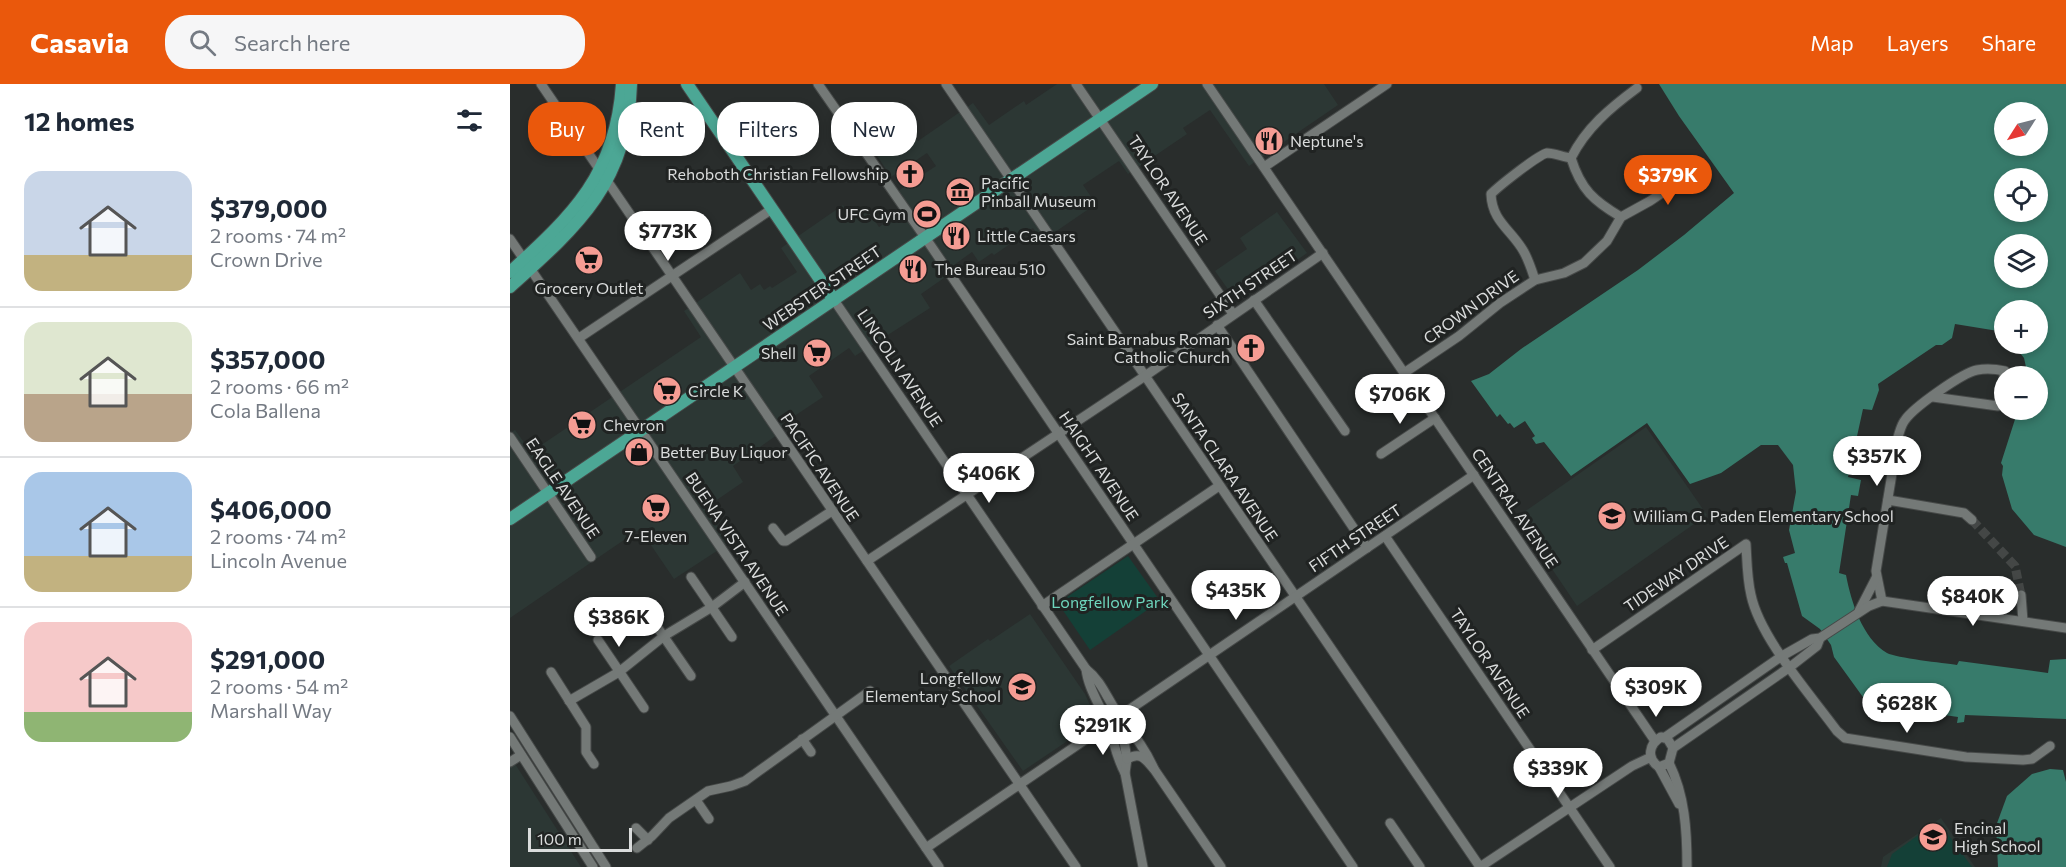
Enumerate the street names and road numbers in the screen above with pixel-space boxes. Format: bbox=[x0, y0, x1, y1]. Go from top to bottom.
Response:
street label: TAYLOR AVENUE bbox=[1125, 131, 1212, 248]
street label: WEBSTER STREET bbox=[759, 241, 884, 334]
street label: SIXTH STREET bbox=[1199, 245, 1300, 322]
street label: CROWN DRIVE bbox=[1419, 266, 1522, 348]
street label: LINCOLN AVENUE bbox=[854, 305, 947, 430]
street label: SANTA CLARA AVENUE bbox=[1169, 389, 1282, 545]
street label: HAIGHT AVENUE bbox=[1056, 407, 1143, 524]
street label: PACIFIC AVENUE bbox=[777, 409, 864, 524]
street label: EAGLE AVENUE bbox=[523, 434, 604, 542]
street label: CENTRAL AVENUE bbox=[1468, 444, 1563, 571]
street label: BUENA VISTA AVENUE bbox=[682, 468, 793, 619]
street label: FIFTH STREET bbox=[1305, 500, 1405, 576]
street label: TIDEWAY DRIVE bbox=[1620, 532, 1732, 616]
street label: TAYLOR AVENUE bbox=[1447, 604, 1534, 721]

